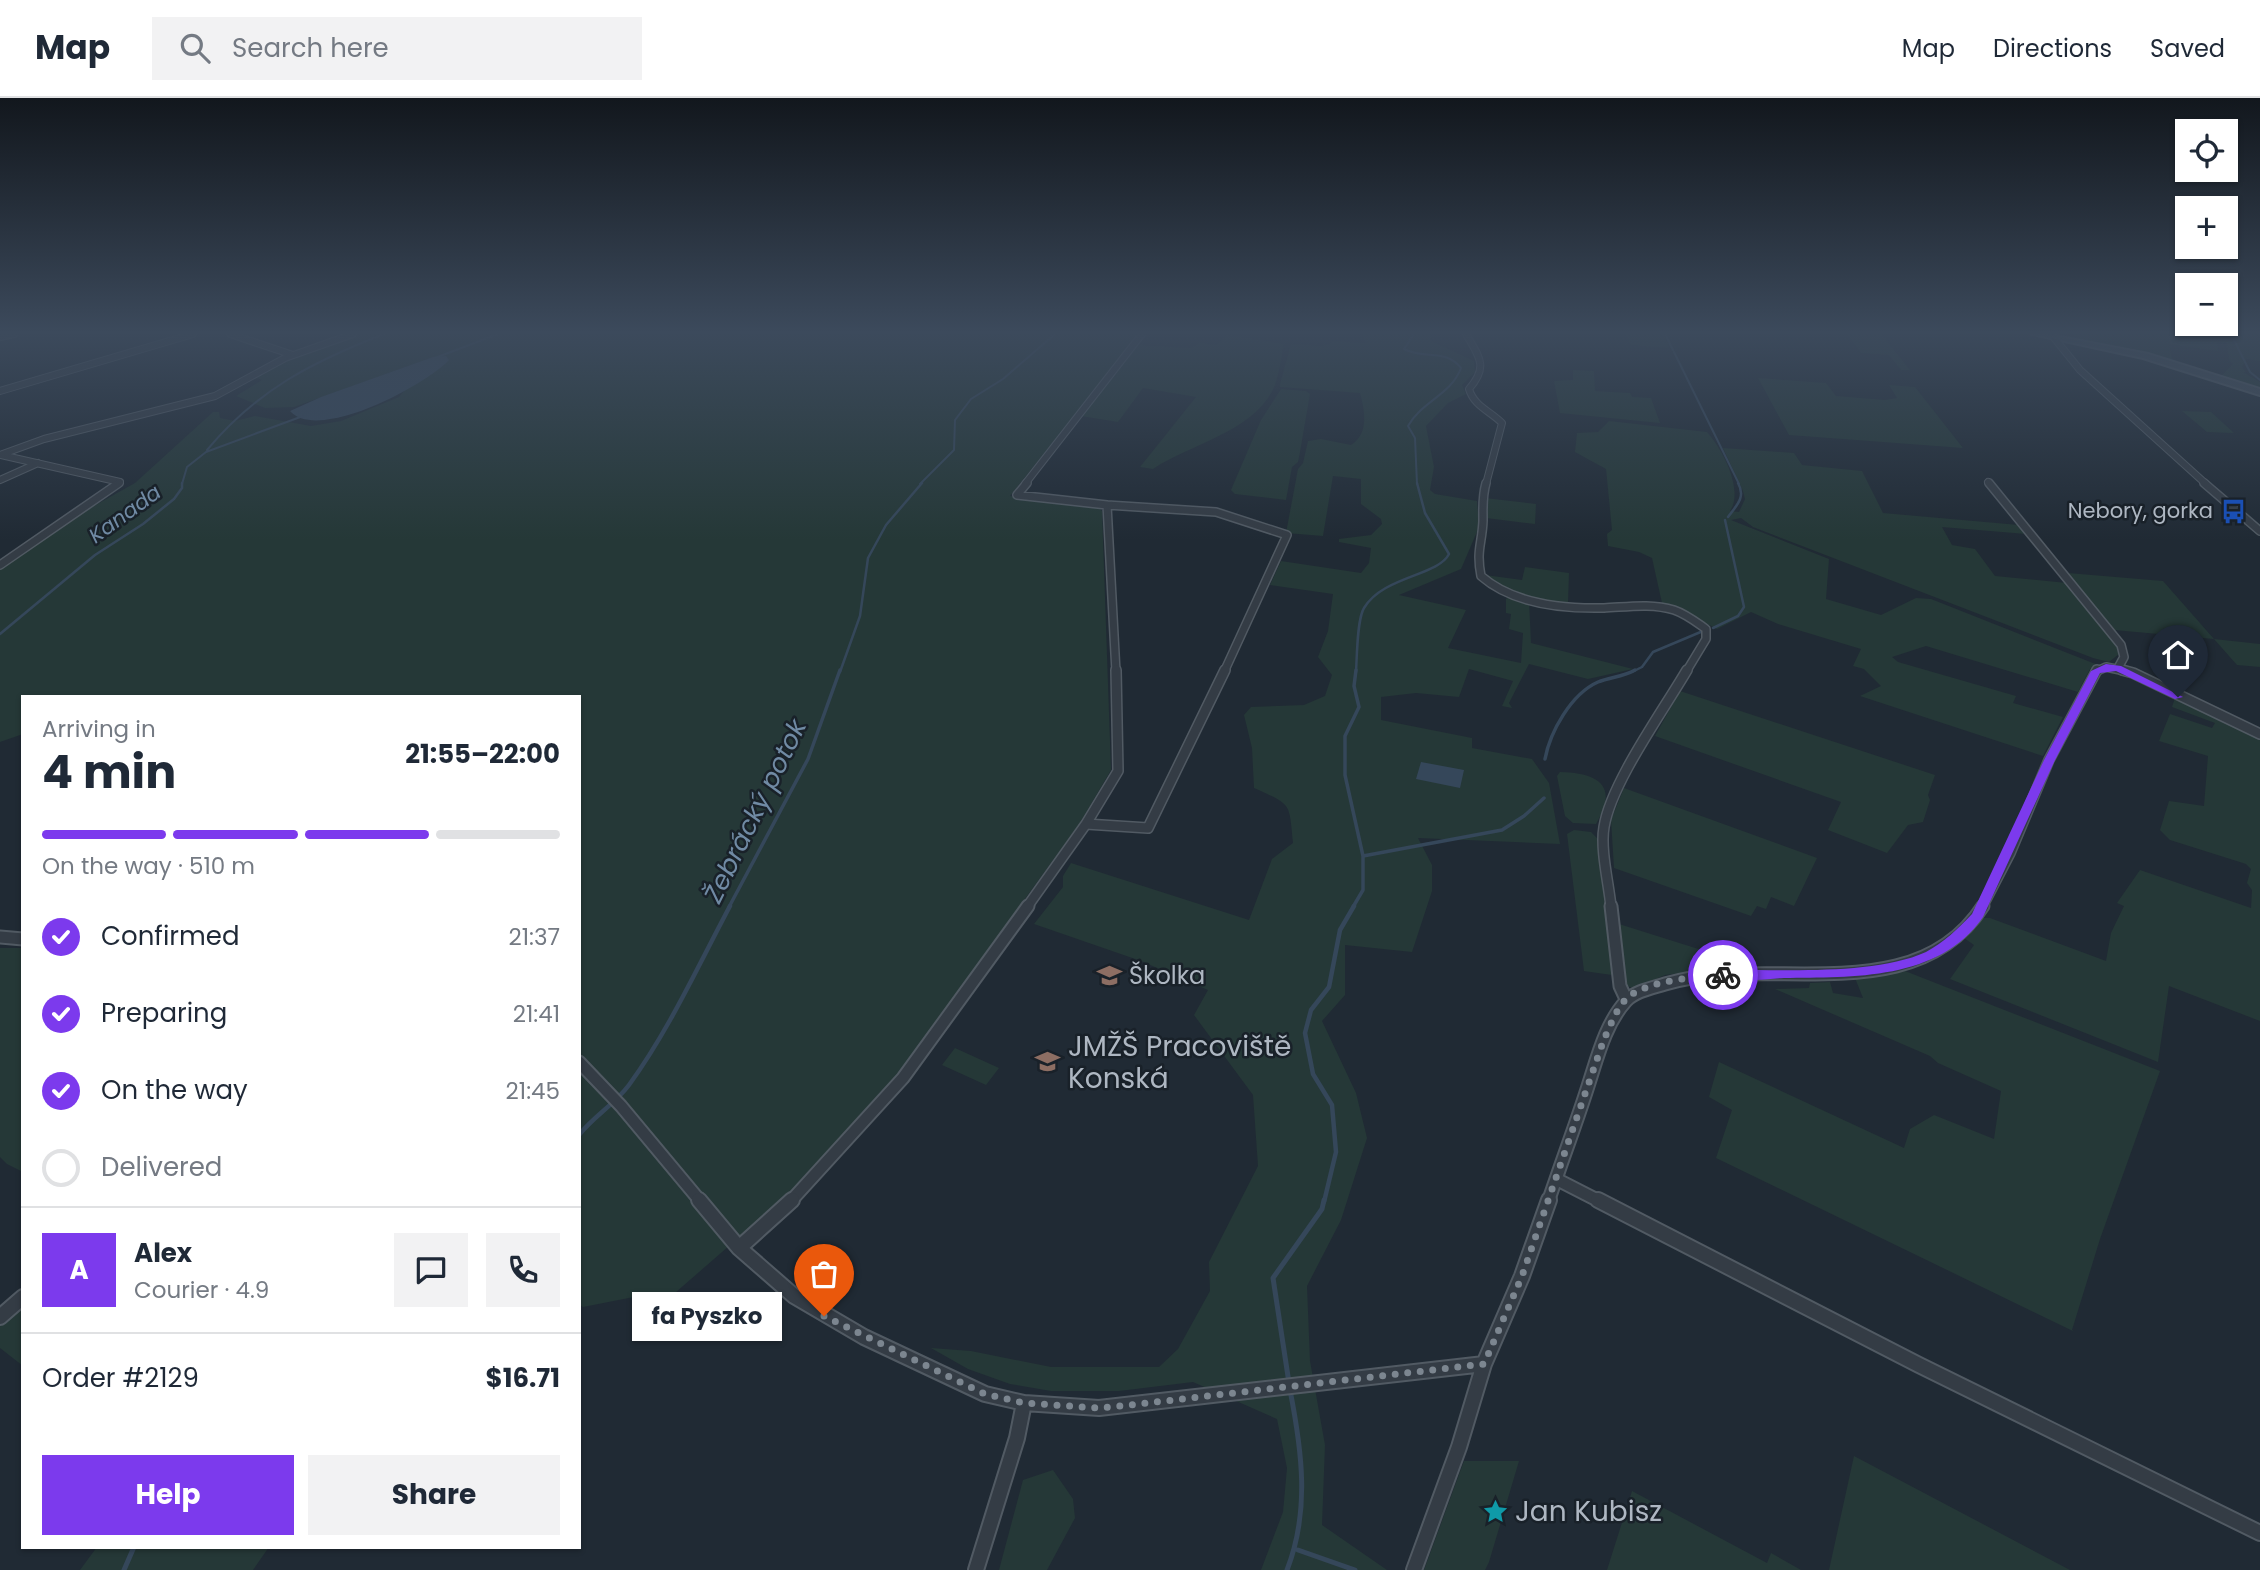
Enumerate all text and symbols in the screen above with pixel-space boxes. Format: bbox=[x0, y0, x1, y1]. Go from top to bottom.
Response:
search box bbox=[152, 17, 642, 80]
text: Map bbox=[35, 24, 110, 71]
icon: search bbox=[176, 29, 214, 67]
text: Search here bbox=[232, 30, 389, 66]
text: Map bbox=[1902, 32, 1955, 65]
text: Directions bbox=[1993, 32, 2112, 65]
text: Saved bbox=[2150, 32, 2225, 65]
map controls bbox=[2175, 119, 2238, 336]
button: locate bbox=[2175, 119, 2238, 182]
button: + bbox=[2175, 196, 2238, 259]
button: − bbox=[2175, 273, 2238, 336]
water label: Kanada bbox=[83, 478, 167, 550]
place label: Nebory, gorka bbox=[2068, 496, 2213, 525]
bus stop icon: Nebory, gorka bbox=[2219, 497, 2247, 525]
pin bbox=[2148, 625, 2208, 697]
icon: home bbox=[2159, 636, 2197, 674]
water label: Žebrácký potok bbox=[694, 712, 816, 910]
text: Arriving in bbox=[42, 713, 156, 745]
text: 21:55–22:00 bbox=[405, 736, 560, 772]
text: 4 min bbox=[42, 740, 176, 804]
text: On the way · 510 m bbox=[42, 850, 255, 882]
icon: check bbox=[42, 918, 80, 956]
text: Confirmed bbox=[101, 918, 239, 954]
text: 21:37 bbox=[508, 921, 560, 953]
courier bbox=[1688, 940, 1758, 1010]
icon: bike bbox=[1704, 956, 1742, 994]
place label: Školka bbox=[1129, 959, 1205, 992]
school or university icon: Školka bbox=[1095, 962, 1123, 990]
icon: check bbox=[42, 995, 80, 1033]
text: Preparing bbox=[101, 995, 227, 1031]
text: 21:41 bbox=[513, 998, 560, 1030]
place label: JMŽŠ Pracoviště Konská bbox=[1068, 1027, 1291, 1098]
school or university icon: JMŽŠ Pracoviště Konská bbox=[1034, 1048, 1062, 1076]
icon: check bbox=[42, 1072, 80, 1110]
text: On the way bbox=[101, 1072, 248, 1108]
text: 21:45 bbox=[506, 1075, 560, 1107]
text: Delivered bbox=[101, 1149, 222, 1185]
button: chat bbox=[394, 1233, 468, 1307]
button: phone bbox=[486, 1233, 560, 1307]
text: Alex bbox=[134, 1235, 192, 1271]
pin bbox=[794, 1244, 854, 1316]
text: A bbox=[69, 1252, 89, 1288]
icon: bag bbox=[805, 1255, 843, 1293]
text: Courier · 4.9 bbox=[134, 1274, 269, 1306]
callout: fa Pyszko bbox=[632, 1292, 782, 1340]
text: fa Pyszko bbox=[652, 1300, 762, 1332]
text: Order #2129 bbox=[42, 1360, 199, 1396]
text: $16.71 bbox=[486, 1360, 560, 1396]
button: Help bbox=[42, 1455, 294, 1535]
button: Share bbox=[308, 1455, 560, 1535]
place label: Jan Kubisz bbox=[1515, 1492, 1662, 1531]
place icon: Jan Kubisz bbox=[1481, 1497, 1509, 1525]

